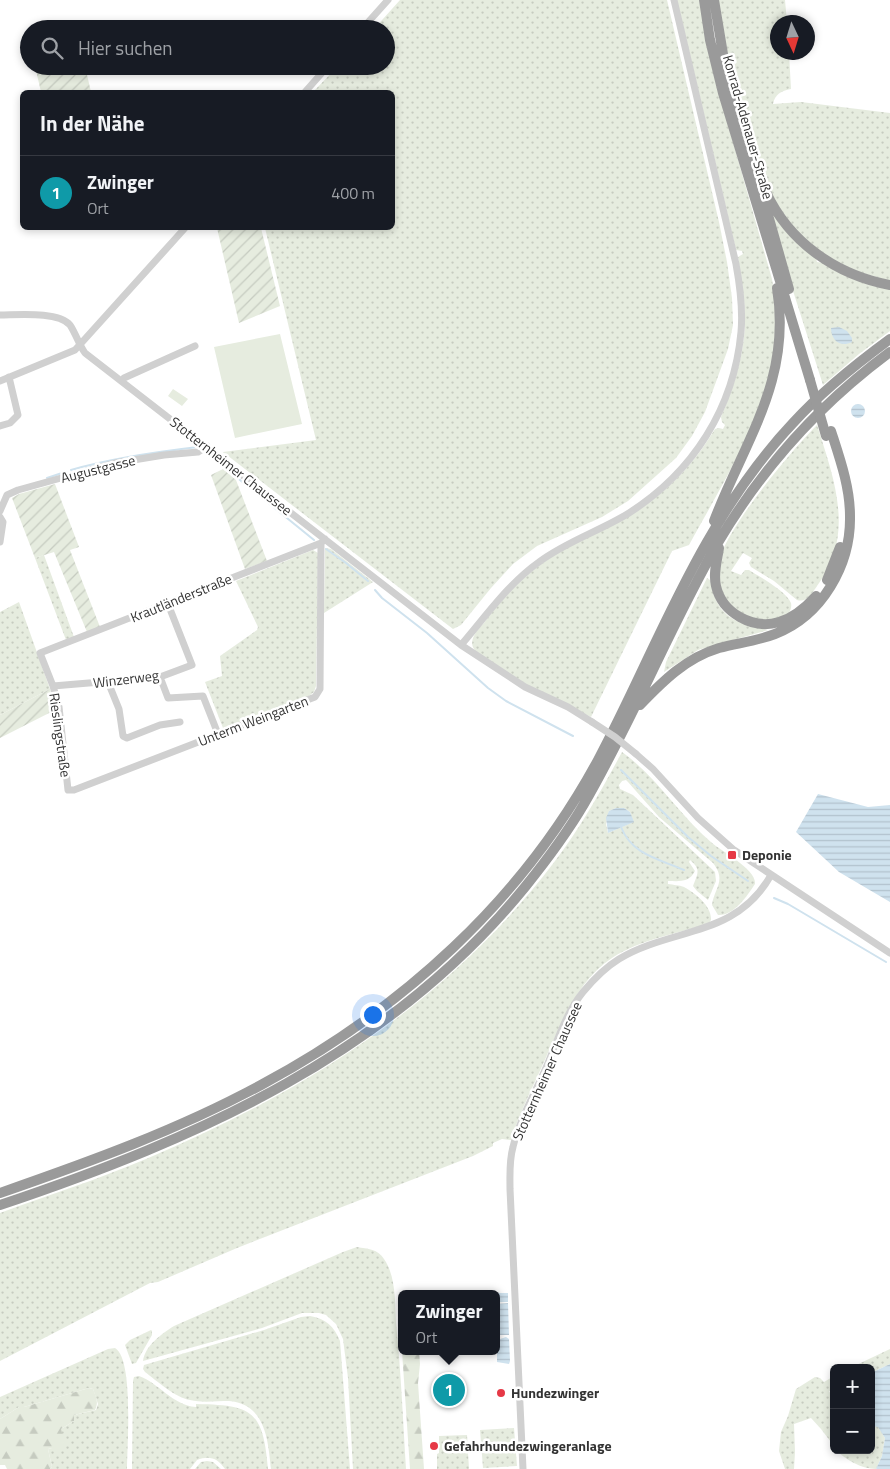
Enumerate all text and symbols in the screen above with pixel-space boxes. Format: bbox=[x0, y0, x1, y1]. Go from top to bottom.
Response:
north arrow bbox=[770, 15, 815, 60]
search box bbox=[20, 20, 395, 75]
text: Hier suchen bbox=[78, 33, 173, 62]
icon: search bbox=[38, 34, 66, 62]
street label: Konrad-Adenauer-Straße bbox=[718, 52, 779, 201]
text: In der Nähe bbox=[40, 107, 145, 139]
text: Zwinger bbox=[87, 167, 154, 196]
text: 1 bbox=[52, 181, 60, 205]
text: 400 m bbox=[331, 181, 375, 205]
text: Ort bbox=[87, 196, 109, 220]
street label: Stotternheimer Chaussee bbox=[166, 411, 297, 520]
street label: Augustgasse bbox=[58, 449, 137, 488]
street label: Krautländerstraße bbox=[127, 568, 235, 627]
street label: Winzerweg bbox=[92, 664, 160, 693]
street label: Unterm Weingarten bbox=[195, 690, 311, 751]
street label: Rieslingstraße bbox=[44, 692, 77, 778]
place label: Deponie bbox=[742, 844, 792, 865]
marker: Deponie bbox=[726, 849, 738, 861]
street label: Stotternheimer Chaussee bbox=[506, 998, 587, 1144]
your location bbox=[360, 1002, 386, 1028]
popup bbox=[398, 1290, 500, 1355]
text: Zwinger bbox=[416, 1296, 482, 1325]
text: Ort bbox=[416, 1325, 437, 1349]
map controls bbox=[830, 1364, 875, 1454]
button: + bbox=[830, 1364, 875, 1409]
pin: 1 bbox=[433, 1371, 465, 1409]
place label: Hundezwinger bbox=[511, 1382, 599, 1403]
marker: Hundezwinger bbox=[495, 1387, 507, 1399]
button: − bbox=[830, 1409, 875, 1454]
place label: Gefahrhundezwingeranlage bbox=[444, 1435, 612, 1456]
marker: Gefahrhundezwingeranlage bbox=[428, 1440, 440, 1452]

